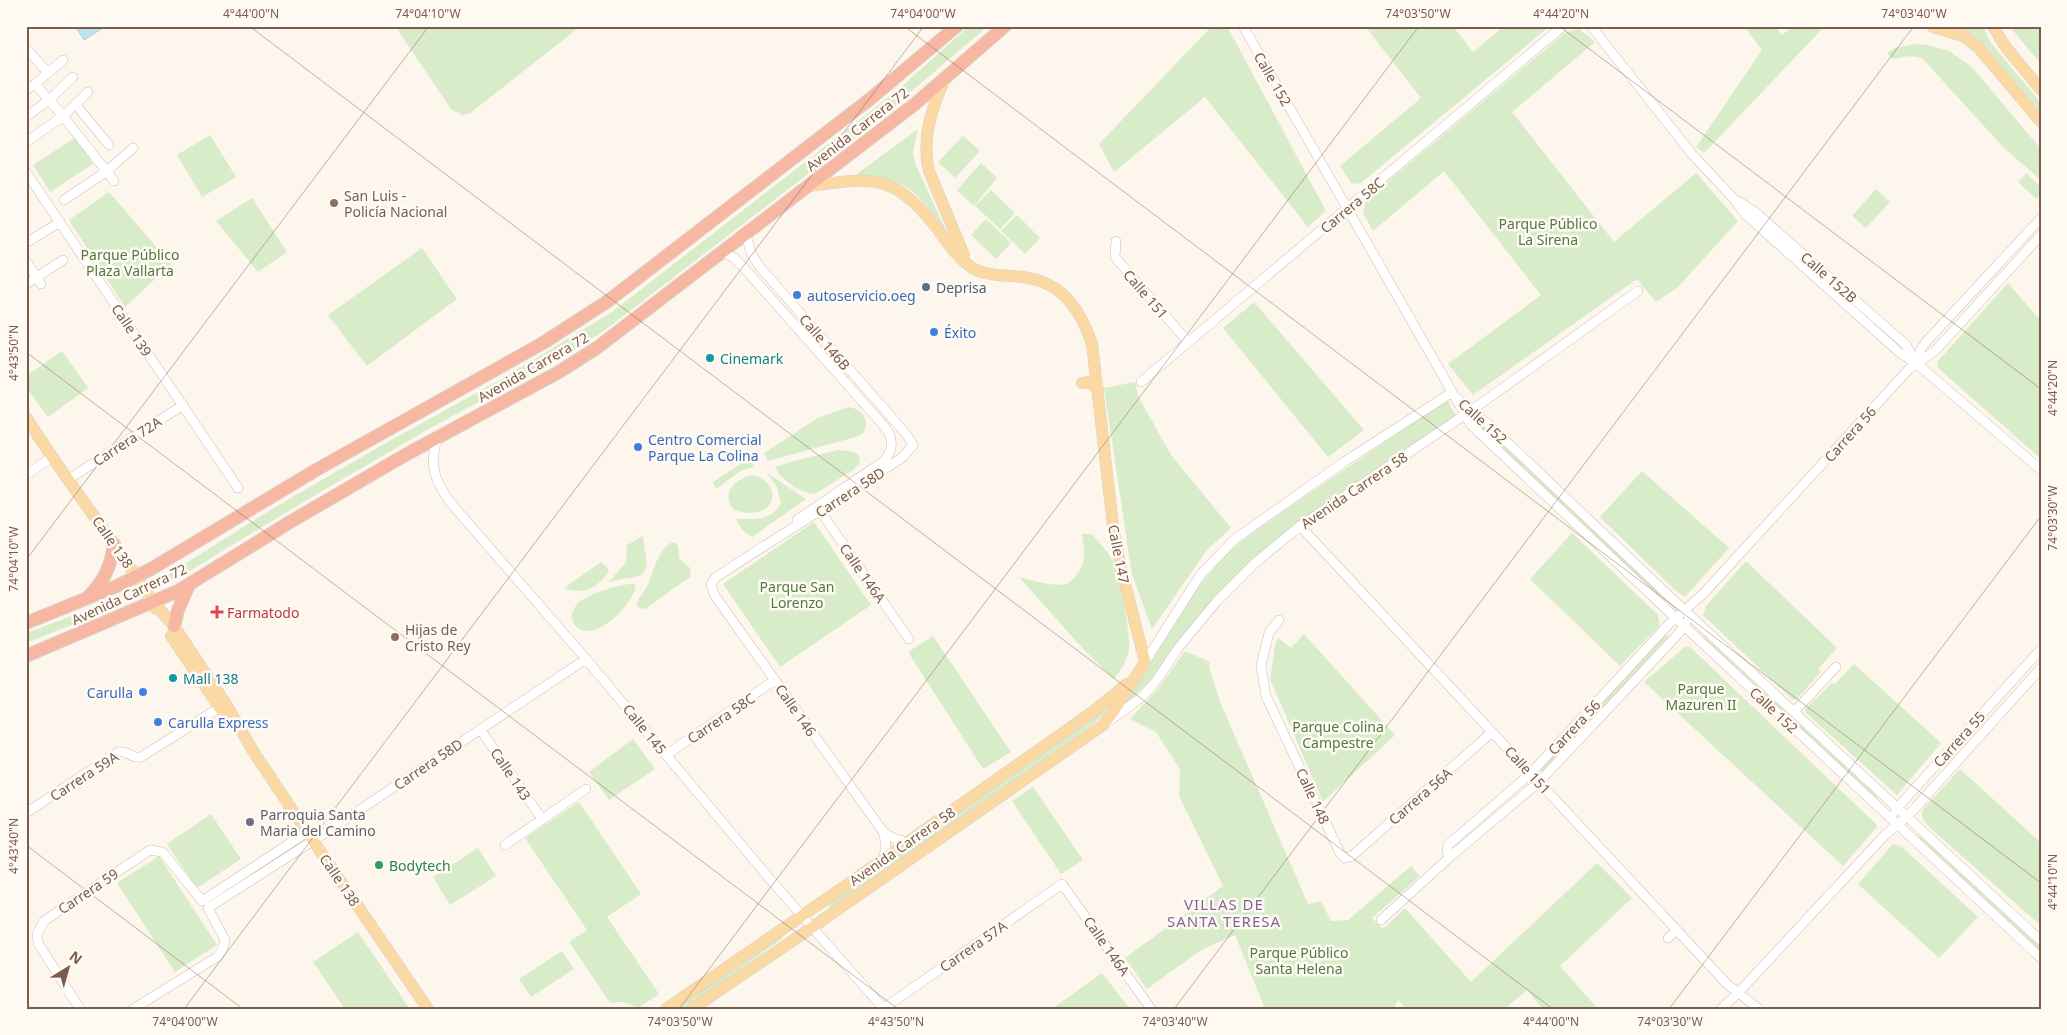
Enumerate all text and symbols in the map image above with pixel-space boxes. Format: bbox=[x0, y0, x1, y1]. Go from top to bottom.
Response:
text: 4°44'00"N bbox=[223, 5, 279, 22]
text: 74°04'10"W bbox=[395, 5, 461, 22]
text: 74°04'00"W bbox=[890, 5, 956, 22]
text: 74°03'50"W bbox=[1385, 5, 1451, 22]
text: 4°44'20"N bbox=[1533, 5, 1589, 22]
text: 74°03'40"W bbox=[1881, 5, 1947, 22]
street label: Calle 152 bbox=[1250, 48, 1296, 110]
street label: Avenida Carrera 72 bbox=[802, 83, 912, 175]
street label: Carrera 58C bbox=[1316, 173, 1388, 237]
place label: San Luis - Policía Nacional bbox=[344, 186, 447, 221]
marker: San Luis - Policía Nacional bbox=[328, 197, 340, 209]
park label: Parque Público La Sirena bbox=[1499, 214, 1597, 249]
park label: Parque Público Plaza Vallarta bbox=[81, 245, 179, 280]
street label: Calle 152B bbox=[1797, 247, 1861, 307]
street label: Calle 151 bbox=[1119, 265, 1173, 323]
place label: Deprisa bbox=[936, 278, 987, 297]
marker: Deprisa bbox=[920, 281, 932, 293]
place label: autoservicio.oeg bbox=[807, 286, 916, 305]
marker: autoservicio.oeg bbox=[791, 289, 803, 301]
street label: Calle 139 bbox=[107, 300, 157, 360]
street label: Calle 146B bbox=[795, 310, 855, 374]
place label: Éxito bbox=[944, 323, 976, 342]
text: 4°43'50"N bbox=[5, 325, 22, 381]
marker: Éxito bbox=[928, 326, 940, 338]
street label: Avenida Carrera 72 bbox=[474, 327, 592, 407]
place label: Cinemark bbox=[720, 349, 784, 368]
marker: Cinemark bbox=[704, 352, 716, 364]
text: 4°44'20"N bbox=[2044, 360, 2061, 416]
street label: Calle 152 bbox=[1455, 394, 1511, 448]
street label: Carrera 56 bbox=[1820, 402, 1880, 466]
street label: Carrera 72A bbox=[89, 412, 165, 470]
place label: Centro Comercial Parque La Colina bbox=[648, 430, 762, 465]
marker: Centro Comercial Parque La Colina bbox=[632, 441, 644, 453]
street label: Avenida Carrera 58 bbox=[1297, 447, 1411, 533]
street label: Carrera 58D bbox=[812, 462, 888, 522]
text: 74°03'30"W bbox=[2044, 485, 2061, 551]
street label: Calle 138 bbox=[88, 512, 138, 572]
street label: Calle 147 bbox=[1104, 523, 1134, 585]
text: 74°04'10"W bbox=[5, 526, 22, 592]
street label: Calle 146A bbox=[836, 540, 890, 607]
street label: Avenida Carrera 72 bbox=[68, 559, 190, 629]
park label: Parque San Lorenzo bbox=[760, 577, 834, 612]
place label: Farmatodo bbox=[227, 603, 299, 622]
marker: Farmatodo bbox=[211, 606, 223, 618]
place label: Hijas de Cristo Rey bbox=[405, 620, 471, 655]
marker: Hijas de Cristo Rey bbox=[389, 631, 401, 643]
place label: Mall 138 bbox=[183, 669, 238, 688]
marker: Mall 138 bbox=[167, 672, 179, 684]
park label: Parque Mazuren II bbox=[1666, 679, 1737, 714]
street label: Calle 146 bbox=[771, 680, 821, 740]
place label: Carulla bbox=[87, 683, 133, 702]
street label: Calle 152 bbox=[1746, 683, 1802, 737]
marker: Carulla bbox=[137, 686, 149, 698]
street label: Carrera 58C bbox=[683, 688, 759, 748]
street label: Carrera 56 bbox=[1544, 695, 1604, 759]
street label: Calle 145 bbox=[619, 700, 671, 758]
street label: Carrera 55 bbox=[1929, 707, 1989, 771]
place label: Carulla Express bbox=[168, 713, 269, 732]
marker: Carulla Express bbox=[152, 716, 164, 728]
park label: Parque Colina Campestre bbox=[1292, 717, 1384, 752]
street label: Carrera 58D bbox=[390, 734, 466, 794]
street label: Calle 151 bbox=[1501, 742, 1555, 798]
street label: Calle 143 bbox=[486, 744, 536, 804]
street label: Carrera 59A bbox=[46, 747, 122, 805]
street label: Carrera 56A bbox=[1384, 763, 1456, 829]
street label: Calle 148 bbox=[1292, 765, 1334, 827]
street label: Avenida Carrera 58 bbox=[845, 802, 959, 890]
place label: Parroquia Santa Maria del Camino bbox=[260, 805, 376, 840]
marker: Parroquia Santa Maria del Camino bbox=[244, 816, 256, 828]
text: 4°43'40"N bbox=[5, 818, 22, 874]
street label: Calle 138 bbox=[315, 850, 365, 910]
text: 4°44'10"N bbox=[2044, 854, 2061, 910]
place label: Bodytech bbox=[389, 856, 451, 875]
marker: Bodytech bbox=[373, 859, 385, 871]
street label: Carrera 59 bbox=[54, 864, 122, 918]
district label: VILLAS DE SANTA TERESA bbox=[1167, 894, 1281, 931]
street label: Calle 146A bbox=[1080, 913, 1134, 980]
street label: Carrera 57A bbox=[936, 916, 1010, 976]
north arrow bbox=[42, 942, 92, 992]
park label: Parque Público Santa Helena bbox=[1250, 943, 1348, 978]
text: N bbox=[66, 946, 86, 968]
text: 74°04'00"W bbox=[152, 1013, 218, 1030]
text: 74°03'50"W bbox=[647, 1013, 713, 1030]
text: 4°43'50"N bbox=[868, 1013, 924, 1030]
text: 74°03'40"W bbox=[1142, 1013, 1208, 1030]
text: 4°44'00"N bbox=[1523, 1013, 1579, 1030]
text: 74°03'30"W bbox=[1637, 1013, 1703, 1030]

